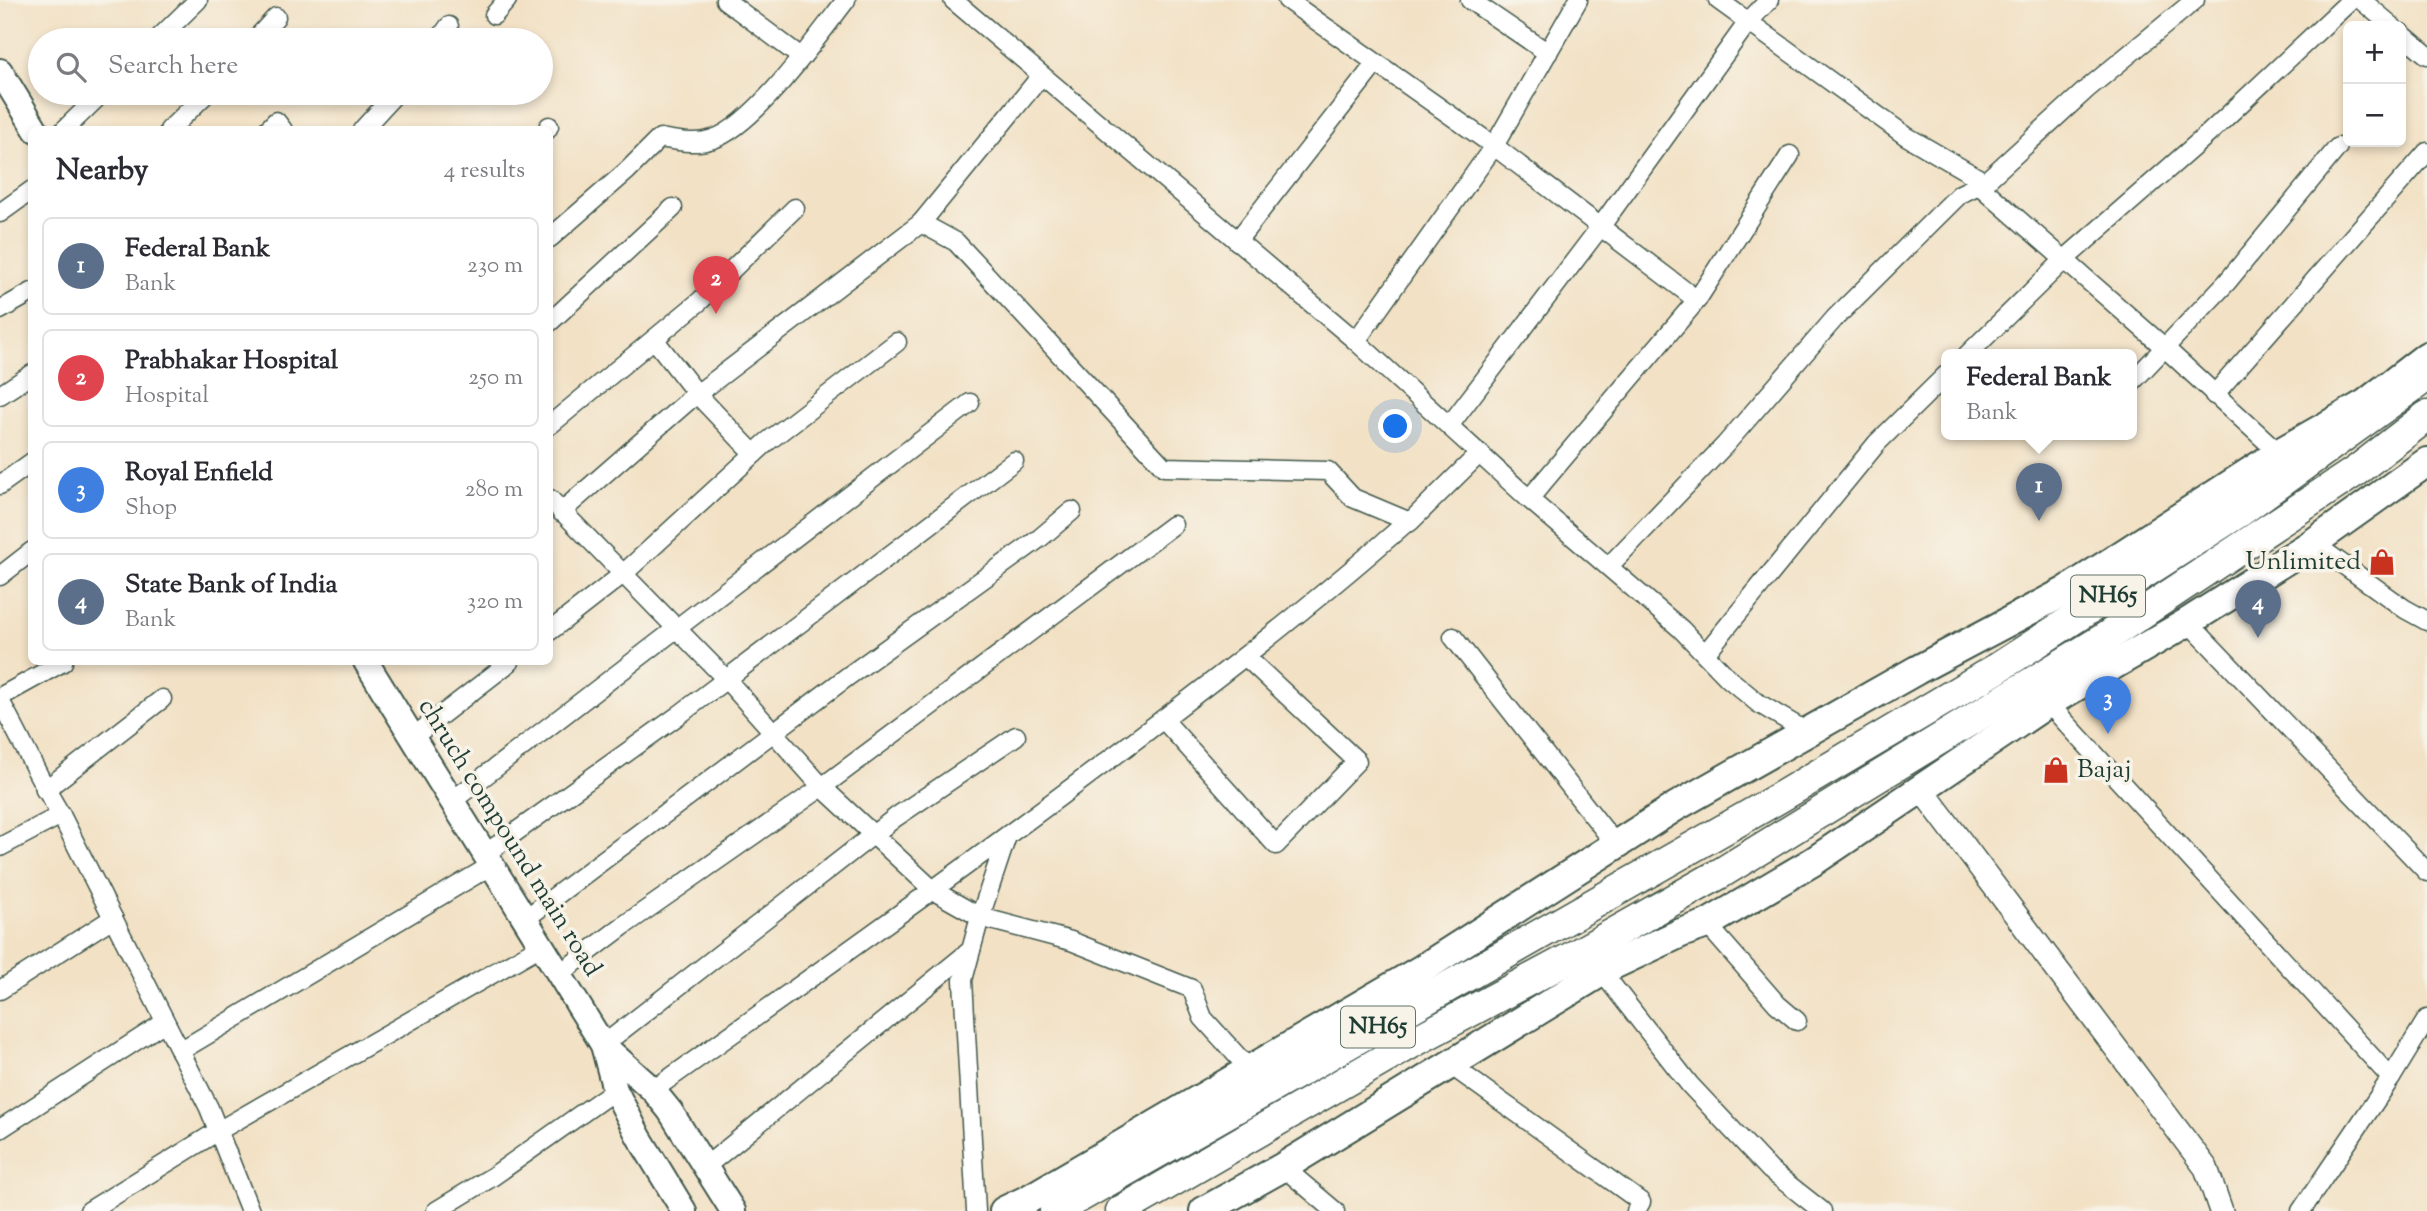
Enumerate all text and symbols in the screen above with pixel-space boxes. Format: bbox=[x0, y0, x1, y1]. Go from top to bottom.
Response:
map controls bbox=[2343, 21, 2406, 147]
button: + bbox=[2343, 21, 2406, 84]
search box bbox=[28, 28, 553, 105]
icon: search bbox=[52, 48, 90, 86]
text: Search here bbox=[108, 48, 238, 85]
button: − bbox=[2343, 84, 2406, 147]
text: Nearby bbox=[56, 150, 148, 193]
text: 4 results bbox=[444, 155, 525, 188]
text: Federal Bank bbox=[125, 231, 270, 268]
text: 1 bbox=[77, 250, 85, 283]
text: 230 m bbox=[467, 250, 523, 283]
pin: 2 bbox=[693, 256, 739, 314]
text: Bank bbox=[125, 268, 176, 301]
text: Prabhakar Hospital bbox=[125, 343, 338, 380]
popup bbox=[1941, 349, 2137, 440]
text: Federal Bank bbox=[1966, 360, 2112, 397]
text: 2 bbox=[76, 362, 86, 395]
text: 250 m bbox=[468, 362, 523, 395]
text: Hospital bbox=[125, 380, 209, 413]
text: Bank bbox=[1966, 397, 2018, 430]
your location bbox=[1378, 409, 1412, 443]
text: Royal Enfield bbox=[125, 455, 273, 492]
pin: 1 bbox=[2016, 463, 2062, 521]
text: 3 bbox=[76, 474, 86, 507]
text: 280 m bbox=[465, 474, 523, 507]
text: Shop bbox=[125, 492, 177, 525]
place label: Unlimited bbox=[2245, 544, 2361, 581]
shop icon: Unlimited bbox=[2367, 547, 2397, 577]
text: State Bank of India bbox=[125, 567, 338, 604]
road number: NH65 bbox=[2071, 576, 2145, 616]
pin: 4 bbox=[2235, 580, 2281, 638]
text: 4 bbox=[75, 586, 87, 619]
text: 320 m bbox=[467, 586, 523, 619]
text: Bank bbox=[125, 604, 176, 637]
pin: 3 bbox=[2085, 676, 2131, 734]
street label: chruch compound main road bbox=[408, 692, 610, 985]
place label: Bajaj bbox=[2077, 752, 2131, 789]
shop icon: Bajaj bbox=[2041, 755, 2071, 785]
road number: NH65 bbox=[1341, 1007, 1415, 1048]

